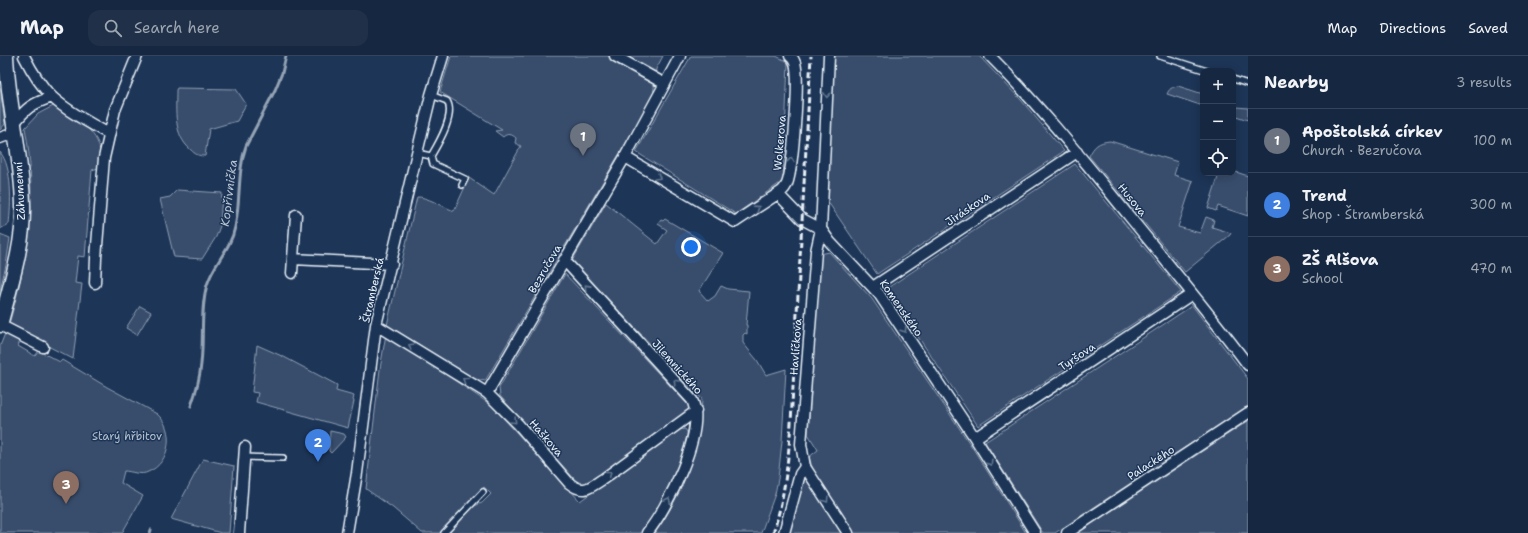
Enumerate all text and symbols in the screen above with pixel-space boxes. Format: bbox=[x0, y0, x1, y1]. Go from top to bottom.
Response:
search box bbox=[88, 10, 368, 46]
text: Map bbox=[20, 15, 64, 40]
icon: search bbox=[102, 17, 124, 39]
text: Search here bbox=[134, 18, 220, 38]
text: Map bbox=[1328, 19, 1358, 37]
text: Directions bbox=[1380, 19, 1446, 37]
text: Saved bbox=[1468, 19, 1508, 37]
map controls bbox=[1200, 68, 1236, 176]
button: + bbox=[1200, 68, 1236, 104]
text: Nearby bbox=[1264, 71, 1329, 93]
text: 3 results bbox=[1456, 74, 1512, 91]
one-way arrow bbox=[822, 92, 831, 98]
button: − bbox=[1200, 104, 1236, 140]
street label: Wolkerova bbox=[770, 114, 790, 171]
text: Apoštolská církev bbox=[1302, 122, 1443, 142]
pin: 1 bbox=[570, 123, 596, 156]
text: 1 bbox=[1274, 132, 1280, 149]
text: 100 m bbox=[1473, 132, 1512, 149]
button: locate bbox=[1200, 140, 1236, 176]
text: Church · Bezručova bbox=[1302, 142, 1422, 159]
one-way arrow bbox=[787, 157, 796, 163]
water label: Kopřivnička bbox=[217, 159, 241, 227]
street label: Záhumenní bbox=[11, 162, 29, 220]
one-way arrow bbox=[654, 172, 661, 179]
street label: Husova bbox=[1114, 180, 1150, 220]
text: Trend bbox=[1302, 186, 1347, 206]
street label: Jiráskova bbox=[943, 188, 993, 229]
text: 2 bbox=[1272, 196, 1282, 213]
text: 300 m bbox=[1469, 196, 1512, 213]
one-way arrow bbox=[752, 206, 759, 213]
text: Shop · Štramberská bbox=[1302, 206, 1424, 223]
your location bbox=[681, 237, 701, 257]
street label: Bezručova bbox=[525, 242, 565, 296]
text: ZŠ Alšova bbox=[1302, 250, 1378, 270]
street label: Štramberská bbox=[357, 255, 388, 324]
text: 3 bbox=[1272, 260, 1282, 277]
text: 470 m bbox=[1470, 260, 1512, 277]
text: School bbox=[1302, 270, 1343, 287]
street label: Komenského bbox=[876, 277, 926, 340]
one-way arrow bbox=[585, 284, 592, 292]
street label: Havlíčkova bbox=[787, 318, 805, 376]
one-way arrow bbox=[899, 326, 906, 333]
street label: Jilemnického bbox=[648, 336, 706, 398]
street label: Tyršova bbox=[1056, 339, 1098, 375]
one-way arrow bbox=[408, 343, 415, 351]
one-way arrow bbox=[462, 377, 469, 385]
one-way arrow bbox=[673, 379, 681, 387]
one-way arrow bbox=[509, 416, 517, 424]
street label: Haškova bbox=[526, 416, 566, 460]
park label: Starý hřbitov bbox=[92, 429, 162, 444]
pin: 2 bbox=[305, 429, 331, 462]
street label: Palackého bbox=[1125, 442, 1178, 484]
one-way arrow bbox=[985, 458, 992, 465]
pin: 3 bbox=[53, 471, 79, 504]
one-way arrow bbox=[605, 471, 612, 479]
one-way arrow bbox=[821, 495, 828, 502]
one-way arrow bbox=[663, 497, 671, 504]

